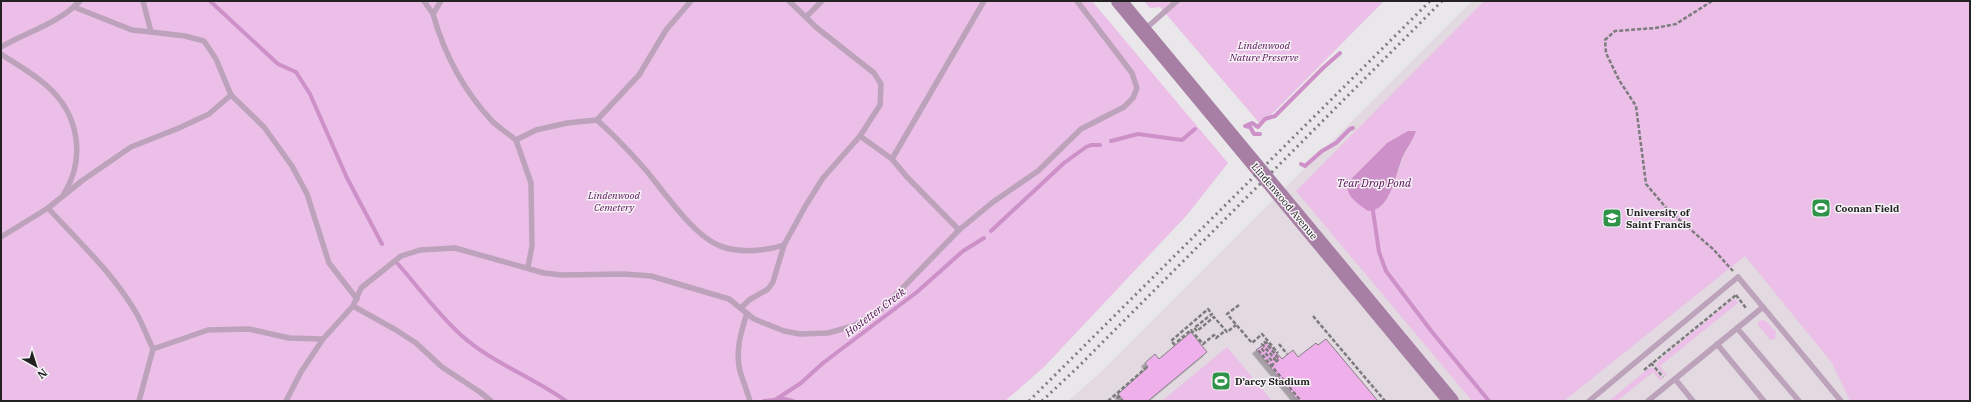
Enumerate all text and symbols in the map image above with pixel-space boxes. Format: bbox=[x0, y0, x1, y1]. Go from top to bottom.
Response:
park label: Lindenwood Nature Preserve bbox=[1229, 39, 1299, 64]
street label: Lindenwood Avenue bbox=[1249, 160, 1320, 242]
water label: Tear Drop Pond bbox=[1337, 176, 1412, 190]
park label: Lindenwood Cemetery bbox=[587, 189, 641, 214]
sports icon: Coonan Field bbox=[1810, 197, 1832, 219]
place label: Coonan Field bbox=[1835, 202, 1900, 215]
place label: University of Saint Francis bbox=[1626, 206, 1691, 231]
school or university icon: University of Saint Francis bbox=[1601, 207, 1623, 229]
water label: Hostetter Creek bbox=[841, 284, 908, 340]
north arrow bbox=[16, 346, 56, 386]
text: N bbox=[34, 366, 50, 382]
sports icon: D’arcy Stadium bbox=[1210, 370, 1232, 392]
place label: D’arcy Stadium bbox=[1235, 375, 1310, 388]

